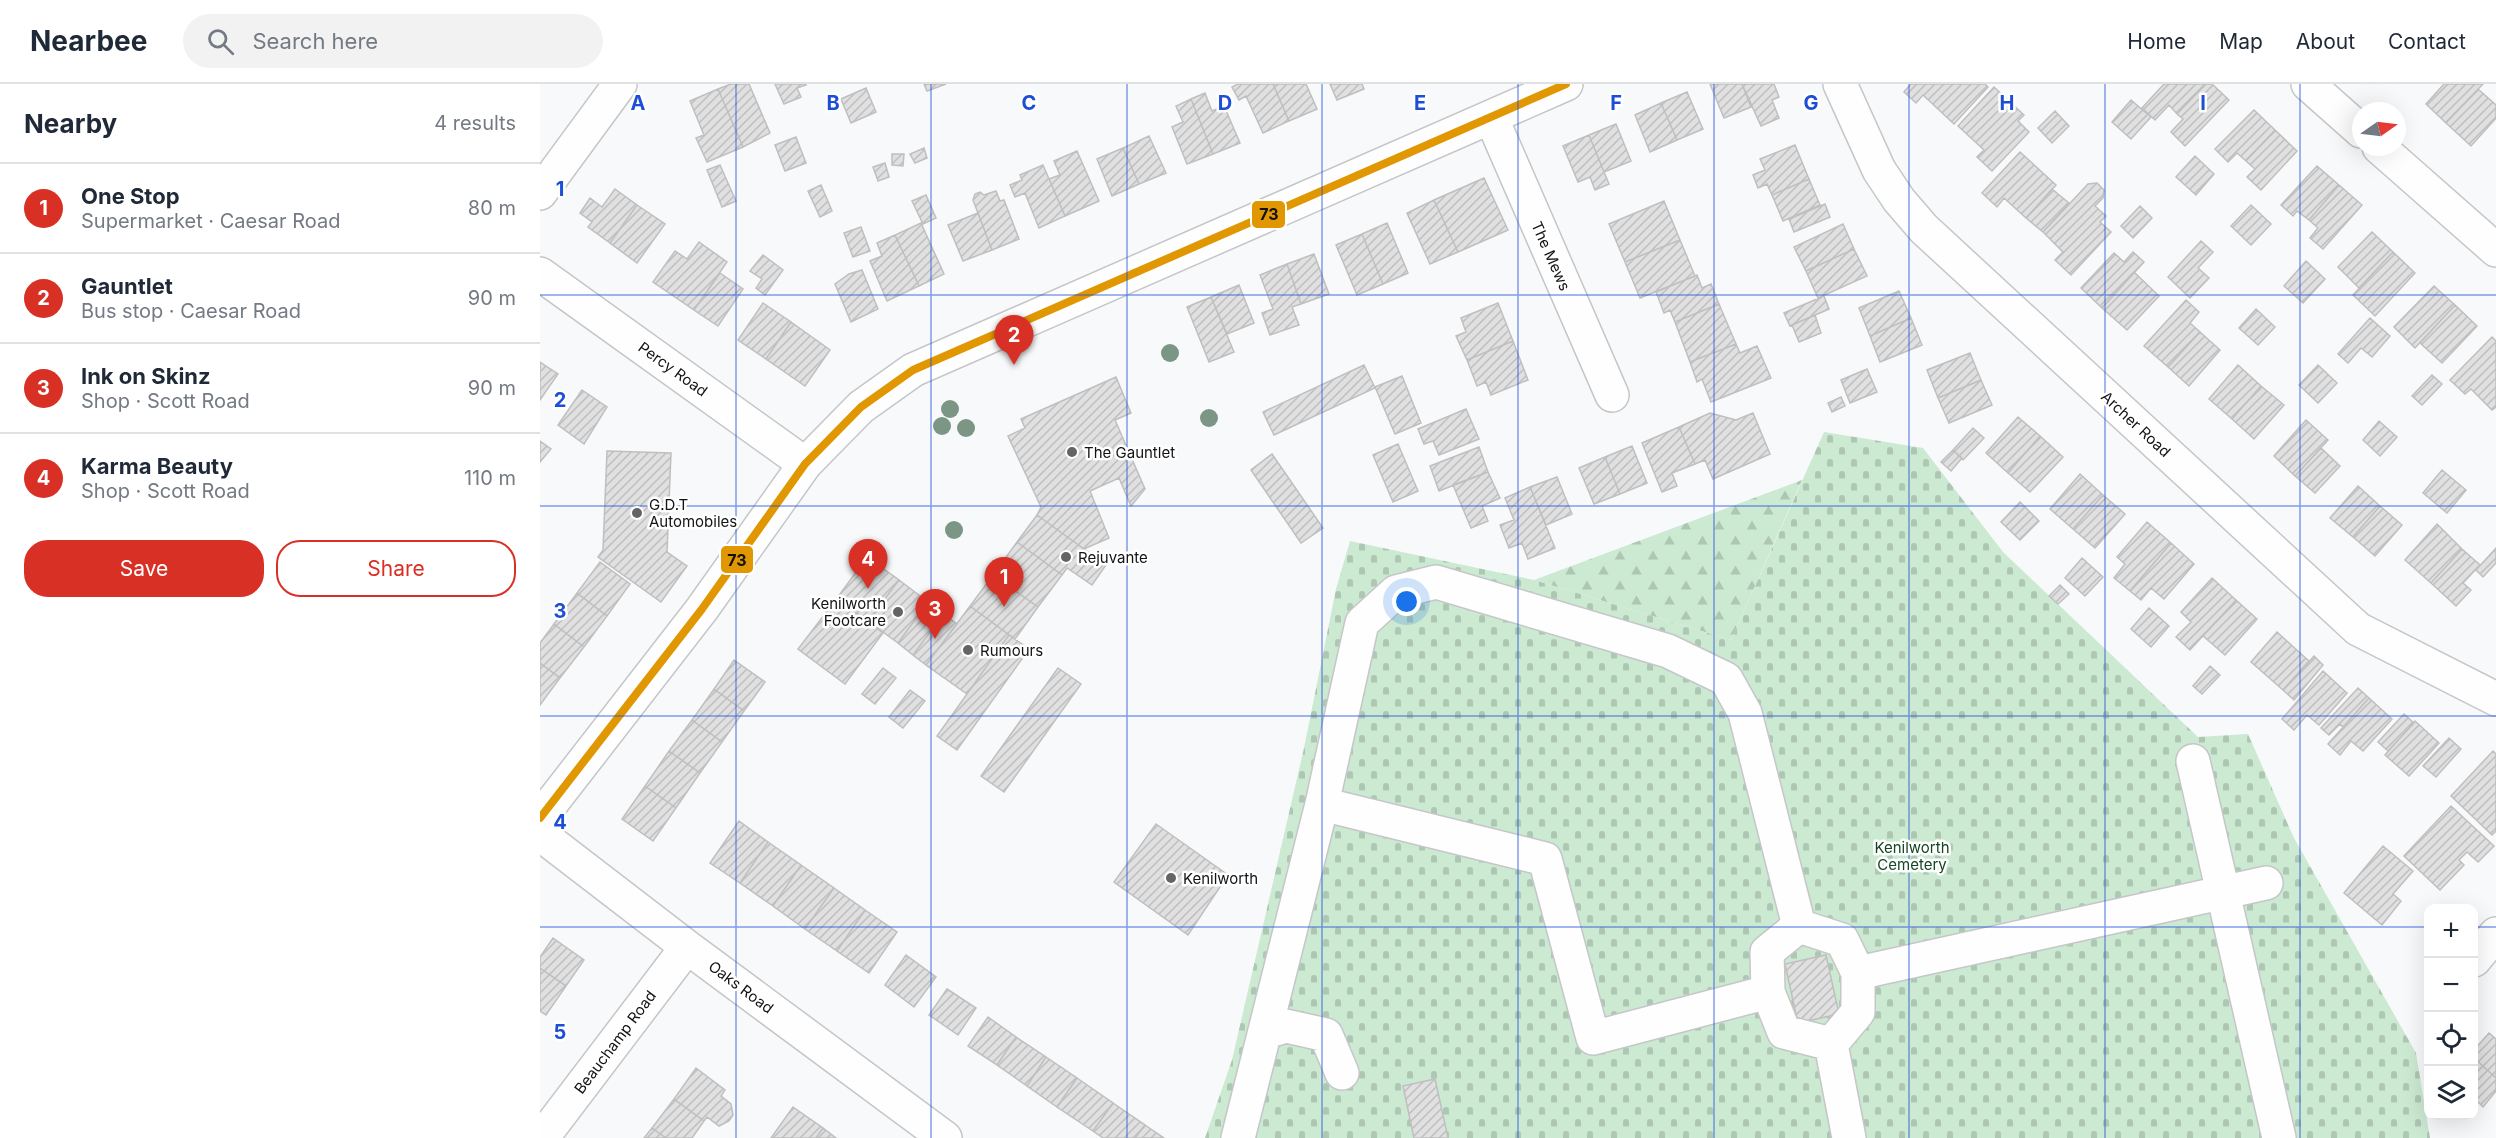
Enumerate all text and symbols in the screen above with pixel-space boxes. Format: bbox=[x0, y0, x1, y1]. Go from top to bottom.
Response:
search box bbox=[183, 14, 603, 68]
text: Nearbee bbox=[30, 24, 147, 58]
icon: search bbox=[204, 25, 237, 58]
text: Search here bbox=[252, 28, 378, 54]
text: Home bbox=[2127, 29, 2186, 54]
text: Map bbox=[2219, 29, 2263, 54]
text: About bbox=[2296, 29, 2355, 54]
text: Contact bbox=[2388, 29, 2466, 54]
text: A bbox=[631, 91, 646, 115]
text: B bbox=[826, 91, 840, 115]
text: C bbox=[1022, 91, 1036, 115]
text: D bbox=[1218, 91, 1232, 115]
text: E bbox=[1414, 91, 1426, 115]
text: F bbox=[1610, 91, 1622, 115]
text: G bbox=[1803, 91, 1819, 115]
text: H bbox=[2000, 91, 2014, 115]
text: I bbox=[2200, 91, 2206, 115]
north arrow bbox=[2352, 102, 2406, 156]
text: Nearby bbox=[24, 108, 117, 139]
text: 4 results bbox=[434, 111, 516, 135]
text: 1 bbox=[556, 177, 564, 201]
text: One Stop bbox=[81, 183, 180, 209]
text: 1 bbox=[39, 196, 48, 220]
text: 80 m bbox=[468, 196, 516, 220]
line badge: 73 bbox=[1251, 200, 1286, 229]
text: 73 bbox=[1259, 204, 1279, 224]
text: Supermarket · Caesar Road bbox=[81, 209, 340, 233]
street label: The Mews bbox=[1527, 218, 1575, 294]
text: Gauntlet bbox=[81, 273, 173, 299]
text: 2 bbox=[37, 286, 50, 310]
text: 90 m bbox=[468, 286, 516, 310]
text: Bus stop · Caesar Road bbox=[81, 299, 301, 323]
pin: 2 bbox=[994, 316, 1034, 365]
street label: Percy Road bbox=[635, 338, 711, 400]
text: Ink on Skinz bbox=[81, 363, 211, 389]
text: 3 bbox=[37, 376, 50, 400]
text: 90 m bbox=[468, 376, 516, 400]
street label: Archer Road bbox=[2097, 387, 2175, 461]
text: 2 bbox=[554, 388, 566, 412]
text: Shop · Scott Road bbox=[81, 389, 250, 413]
place label: The Gauntlet bbox=[1084, 443, 1175, 462]
marker: The Gauntlet bbox=[1065, 445, 1079, 459]
text: Karma Beauty bbox=[81, 453, 233, 479]
text: 4 bbox=[37, 466, 50, 490]
text: 110 m bbox=[464, 466, 516, 490]
text: Shop · Scott Road bbox=[81, 479, 250, 503]
place label: G.D.T Automobiles bbox=[649, 495, 737, 531]
marker: G.D.T Automobiles bbox=[630, 506, 644, 520]
button: Save bbox=[24, 540, 264, 597]
button: Share bbox=[276, 540, 516, 597]
pin: 4 bbox=[848, 540, 888, 589]
line badge: 73 bbox=[720, 545, 754, 574]
place label: Rejuvante bbox=[1078, 548, 1148, 567]
text: 73 bbox=[727, 550, 747, 570]
marker: Rejuvante bbox=[1059, 550, 1073, 564]
pin: 1 bbox=[984, 558, 1024, 607]
your location bbox=[1392, 587, 1421, 616]
pin: 3 bbox=[916, 590, 954, 639]
place label: Kenilworth Footcare bbox=[811, 594, 886, 630]
text: 3 bbox=[554, 599, 566, 623]
marker: Kenilworth Footcare bbox=[891, 605, 905, 619]
place label: Rumours bbox=[980, 641, 1043, 660]
marker: Rumours bbox=[961, 643, 975, 657]
text: 4 bbox=[553, 810, 567, 834]
park label: Kenilworth Cemetery bbox=[1874, 838, 1950, 874]
place label: Kenilworth bbox=[1183, 869, 1258, 888]
marker: Kenilworth bbox=[1164, 871, 1178, 885]
map controls bbox=[2424, 904, 2478, 1120]
button: + bbox=[2424, 904, 2478, 958]
street label: Oaks Road bbox=[705, 956, 777, 1018]
button: − bbox=[2424, 958, 2478, 1012]
street label: Beauchamp Road bbox=[570, 987, 660, 1097]
button: locate bbox=[2424, 1012, 2478, 1066]
text: 5 bbox=[554, 1020, 566, 1044]
button: layers bbox=[2424, 1066, 2478, 1120]

